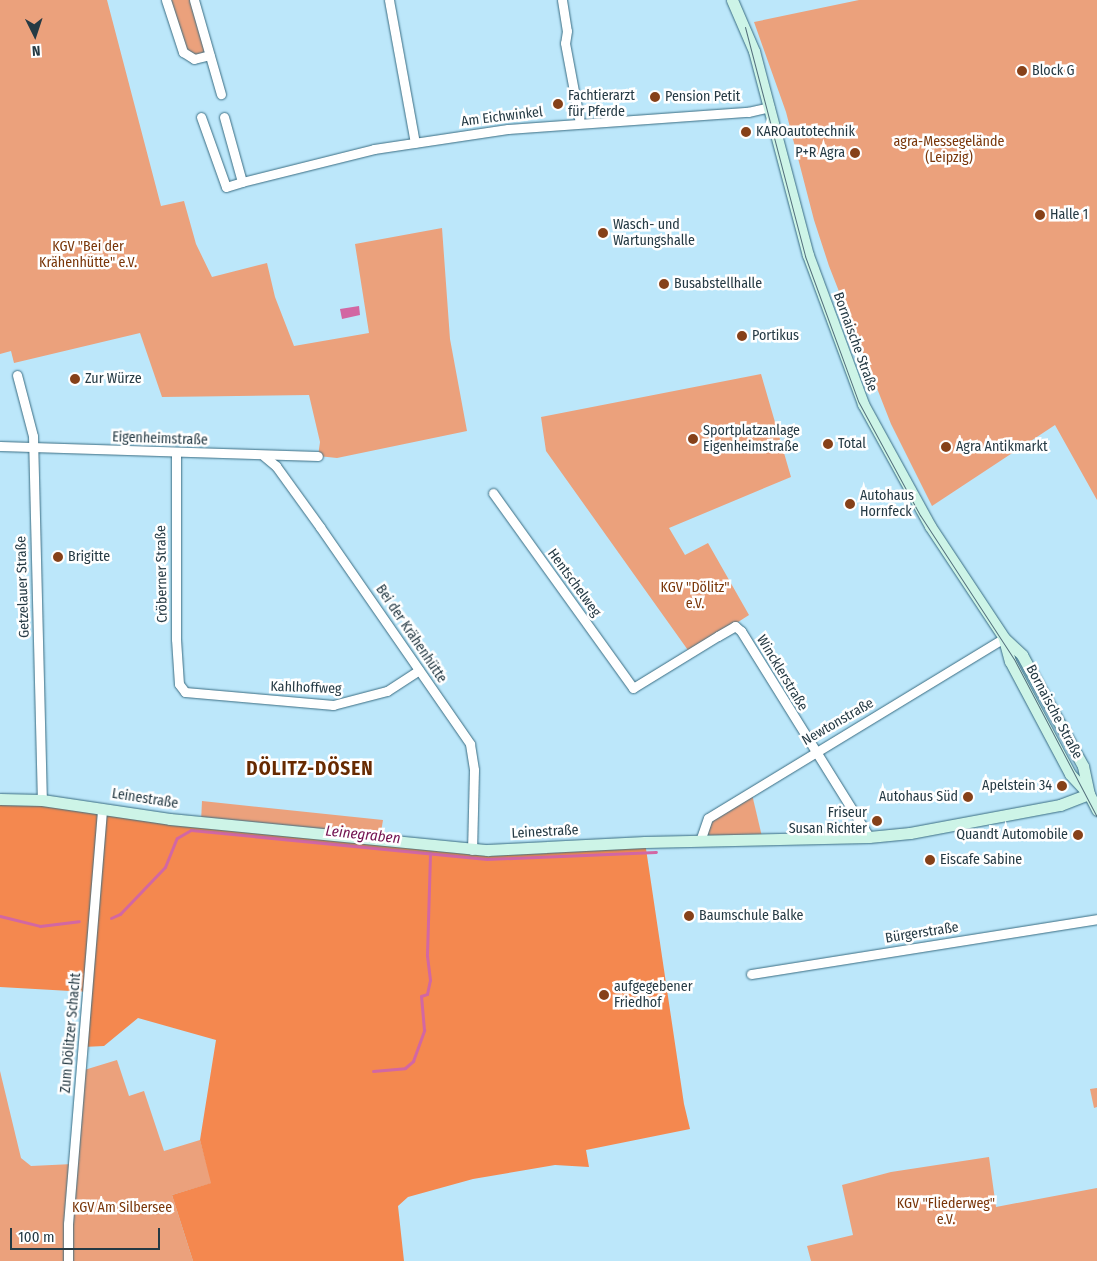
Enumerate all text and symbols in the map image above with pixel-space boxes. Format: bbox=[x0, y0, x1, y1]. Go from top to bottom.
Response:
north arrow bbox=[10, 10, 60, 60]
text: N bbox=[31, 42, 41, 59]
place label: Block G bbox=[1032, 63, 1074, 79]
marker: Block G bbox=[1016, 65, 1028, 77]
place label: Fachtierarzt für Pferde bbox=[568, 88, 635, 120]
place label: Pension Petit bbox=[665, 89, 740, 105]
marker: Pension Petit bbox=[649, 91, 661, 103]
marker: Fachtierarzt für Pferde bbox=[552, 98, 564, 110]
street label: Am Eichwinkel bbox=[460, 104, 544, 130]
place label: KAROautotechnik bbox=[756, 124, 855, 140]
marker: KAROautotechnik bbox=[740, 126, 752, 138]
park label: agra-Messegelände (Leipzig) bbox=[894, 134, 1004, 166]
place label: P+R Agra bbox=[795, 145, 845, 161]
marker: P+R Agra bbox=[849, 147, 861, 159]
place label: Halle 1 bbox=[1050, 207, 1088, 223]
marker: Halle 1 bbox=[1034, 209, 1046, 221]
place label: Wasch- und Wartungshalle bbox=[613, 217, 695, 250]
marker: Wasch- und Wartungshalle bbox=[597, 227, 609, 239]
park label: KGV "Bei der Krähenhütte" e.V. bbox=[39, 239, 137, 272]
place label: Busabstellhalle bbox=[674, 276, 762, 292]
marker: Busabstellhalle bbox=[658, 278, 670, 290]
street label: Bornaische Straße bbox=[829, 290, 881, 394]
place label: Portikus bbox=[752, 328, 799, 344]
marker: Portikus bbox=[736, 330, 748, 342]
place label: Zur Würze bbox=[85, 371, 142, 387]
marker: Zur Würze bbox=[69, 373, 81, 385]
place label: Sportplatzanlage Eigenheimstraße bbox=[703, 423, 800, 456]
street label: Eigenheimstraße bbox=[112, 429, 208, 449]
marker: Sportplatzanlage Eigenheimstraße bbox=[687, 433, 699, 445]
place label: Total bbox=[838, 436, 866, 452]
marker: Total bbox=[822, 438, 834, 450]
place label: Agra Antikmarkt bbox=[956, 439, 1048, 455]
marker: Agra Antikmarkt bbox=[940, 441, 952, 453]
place label: Autohaus Hornfeck bbox=[860, 488, 914, 520]
marker: Autohaus Hornfeck bbox=[844, 498, 856, 510]
street label: Cröberner Straße bbox=[153, 525, 171, 623]
street label: Getzelauer Straße bbox=[13, 536, 33, 638]
street label: Hentschelweg bbox=[544, 546, 604, 620]
place label: Brigitte bbox=[68, 549, 110, 565]
marker: Brigitte bbox=[52, 551, 64, 563]
park label: KGV "Dölitz" e.V. bbox=[660, 580, 730, 612]
street label: Bei der Krähenhütte bbox=[372, 582, 450, 686]
street label: Wincklerstraße bbox=[753, 632, 811, 714]
street label: Bornaische Straße bbox=[1022, 662, 1086, 762]
street label: Kahlhoffweg bbox=[270, 678, 342, 698]
street label: Newtonstraße bbox=[799, 695, 877, 749]
district label: DÖLITZ-DÖSEN bbox=[245, 758, 375, 780]
place label: Apelstein 34 bbox=[982, 778, 1052, 794]
marker: Apelstein 34 bbox=[1056, 780, 1068, 792]
street label: Leinestraße bbox=[111, 785, 179, 813]
place label: Autohaus Süd bbox=[879, 789, 958, 805]
marker: Autohaus Süd bbox=[962, 791, 974, 803]
place label: Friseur Susan Richter bbox=[789, 805, 867, 838]
marker: Friseur Susan Richter bbox=[871, 815, 883, 827]
water label: Leinegraben bbox=[325, 822, 401, 848]
street label: Leinestraße bbox=[511, 822, 579, 842]
place label: Quandt Automobile bbox=[956, 827, 1068, 843]
marker: Quandt Automobile bbox=[1072, 829, 1084, 841]
place label: Eiscafe Sabine bbox=[940, 852, 1022, 868]
marker: Eiscafe Sabine bbox=[924, 854, 936, 866]
place label: Baumschule Balke bbox=[699, 908, 803, 924]
marker: Baumschule Balke bbox=[683, 910, 695, 922]
street label: Bürgerstraße bbox=[884, 919, 960, 947]
street label: Zum Dölitzer Schacht bbox=[57, 972, 85, 1094]
place label: aufgegebener Friedhof bbox=[614, 979, 693, 1012]
marker: aufgegebener Friedhof bbox=[598, 989, 610, 1001]
park label: KGV "Fliederweg" e.V. bbox=[897, 1196, 995, 1228]
park label: KGV Am Silbersee bbox=[72, 1200, 172, 1216]
scale bar bbox=[12, 1218, 162, 1250]
text: 100 m bbox=[18, 1228, 55, 1246]

